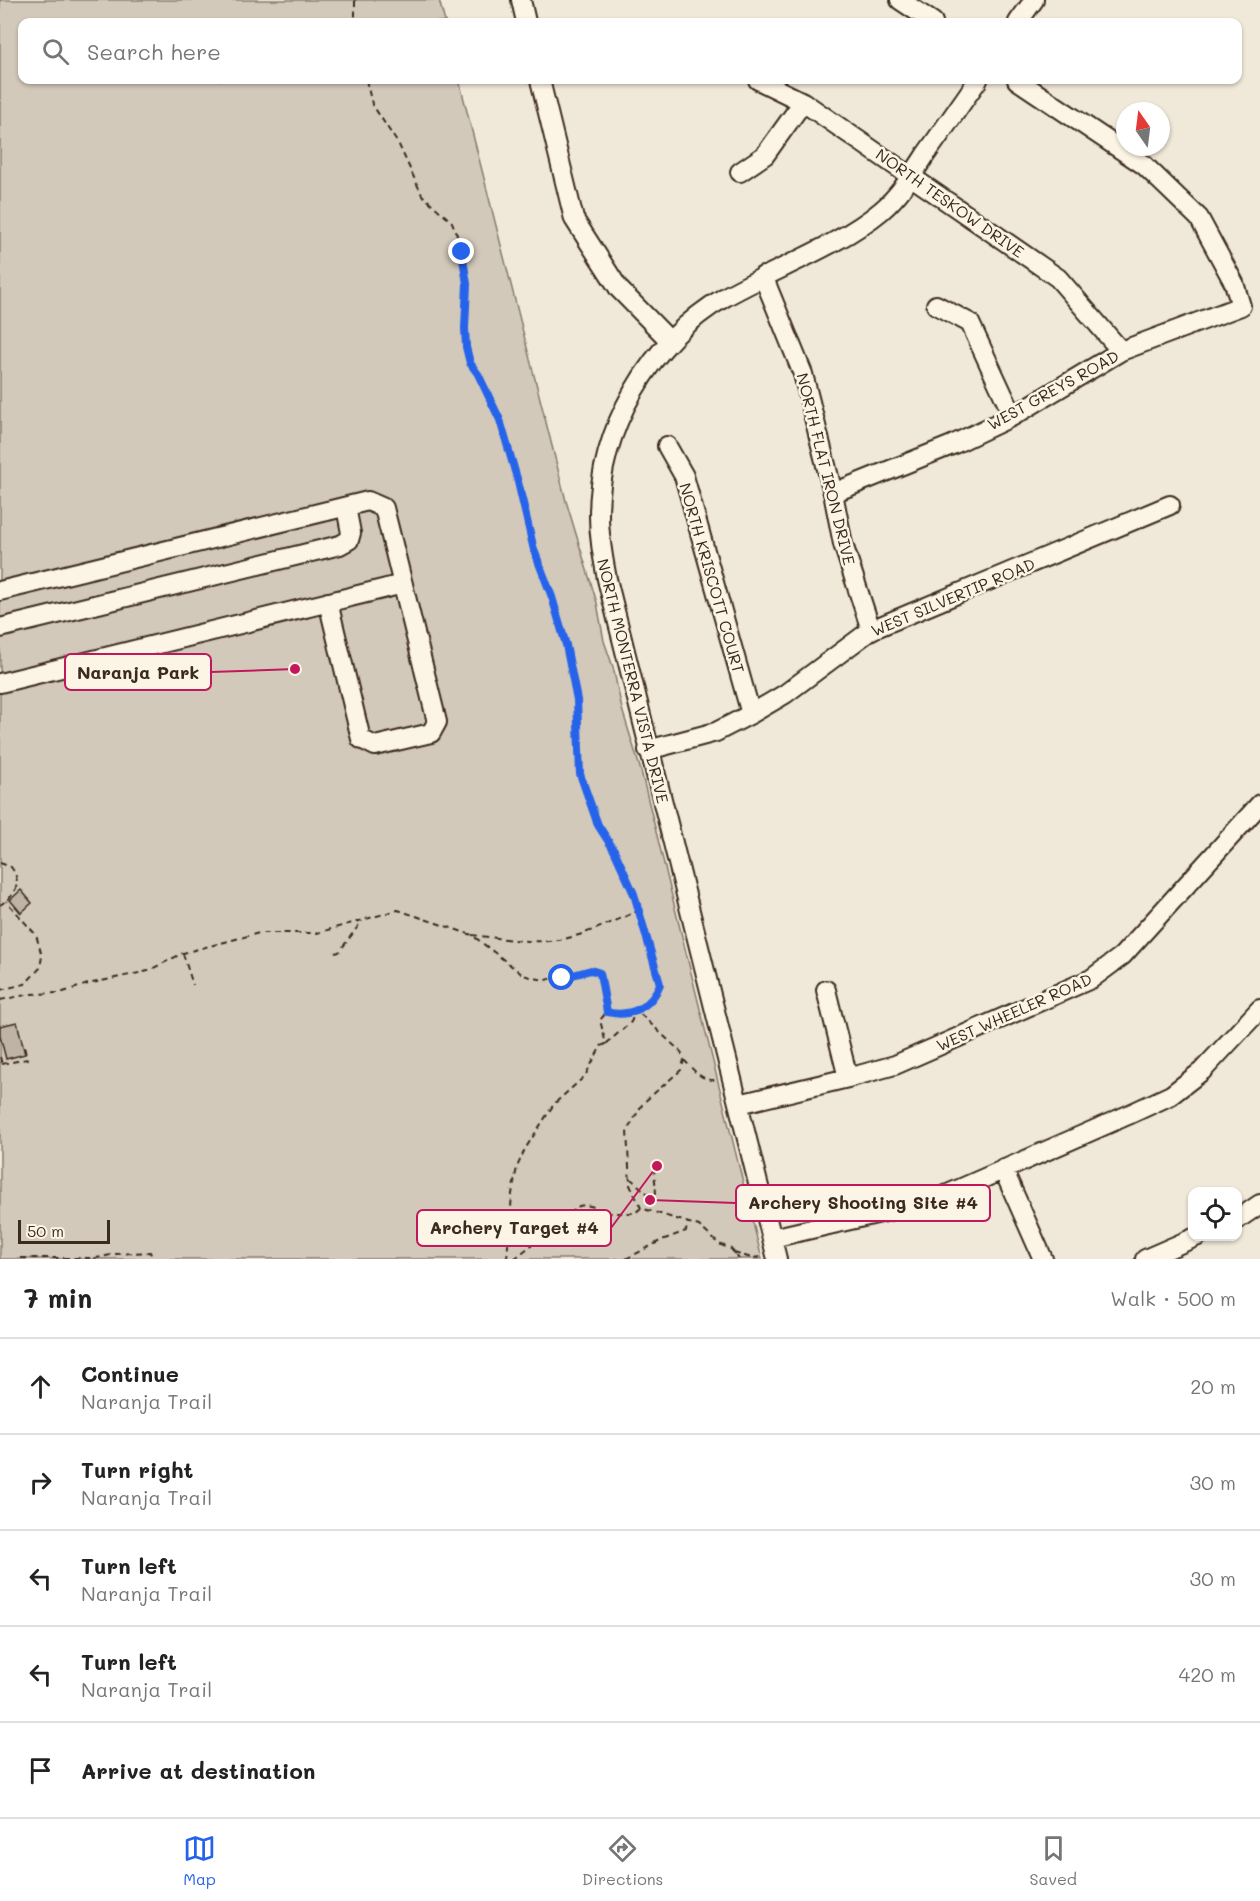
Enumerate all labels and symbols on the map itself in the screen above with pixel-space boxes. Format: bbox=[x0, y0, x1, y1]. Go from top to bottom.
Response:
north arrow bbox=[1116, 102, 1170, 156]
street label: NORTH TESKOW DRIVE bbox=[872, 143, 1029, 262]
route end bbox=[448, 238, 474, 264]
street label: WEST GREYS ROAD bbox=[983, 345, 1122, 434]
street label: NORTH FLAT IRON DRIVE bbox=[792, 371, 861, 567]
street label: NORTH KRISCOTT COURT bbox=[675, 480, 750, 676]
street label: WEST SILVERTIP ROAD bbox=[868, 552, 1038, 641]
street label: NORTH MONTERRA VISTA DRIVE bbox=[593, 556, 674, 805]
callout: Naranja Park bbox=[65, 654, 211, 690]
text: Naranja Park bbox=[77, 660, 199, 684]
route start bbox=[548, 964, 574, 990]
street label: WEST WHEELER ROAD bbox=[933, 968, 1095, 1055]
callout: Archery Shooting Site #4 bbox=[736, 1185, 990, 1221]
text: Archery Shooting Site #4 bbox=[748, 1190, 978, 1214]
callout: Archery Target #4 bbox=[417, 1210, 611, 1246]
text: Archery Target #4 bbox=[429, 1215, 599, 1239]
scale bar bbox=[18, 1217, 110, 1244]

